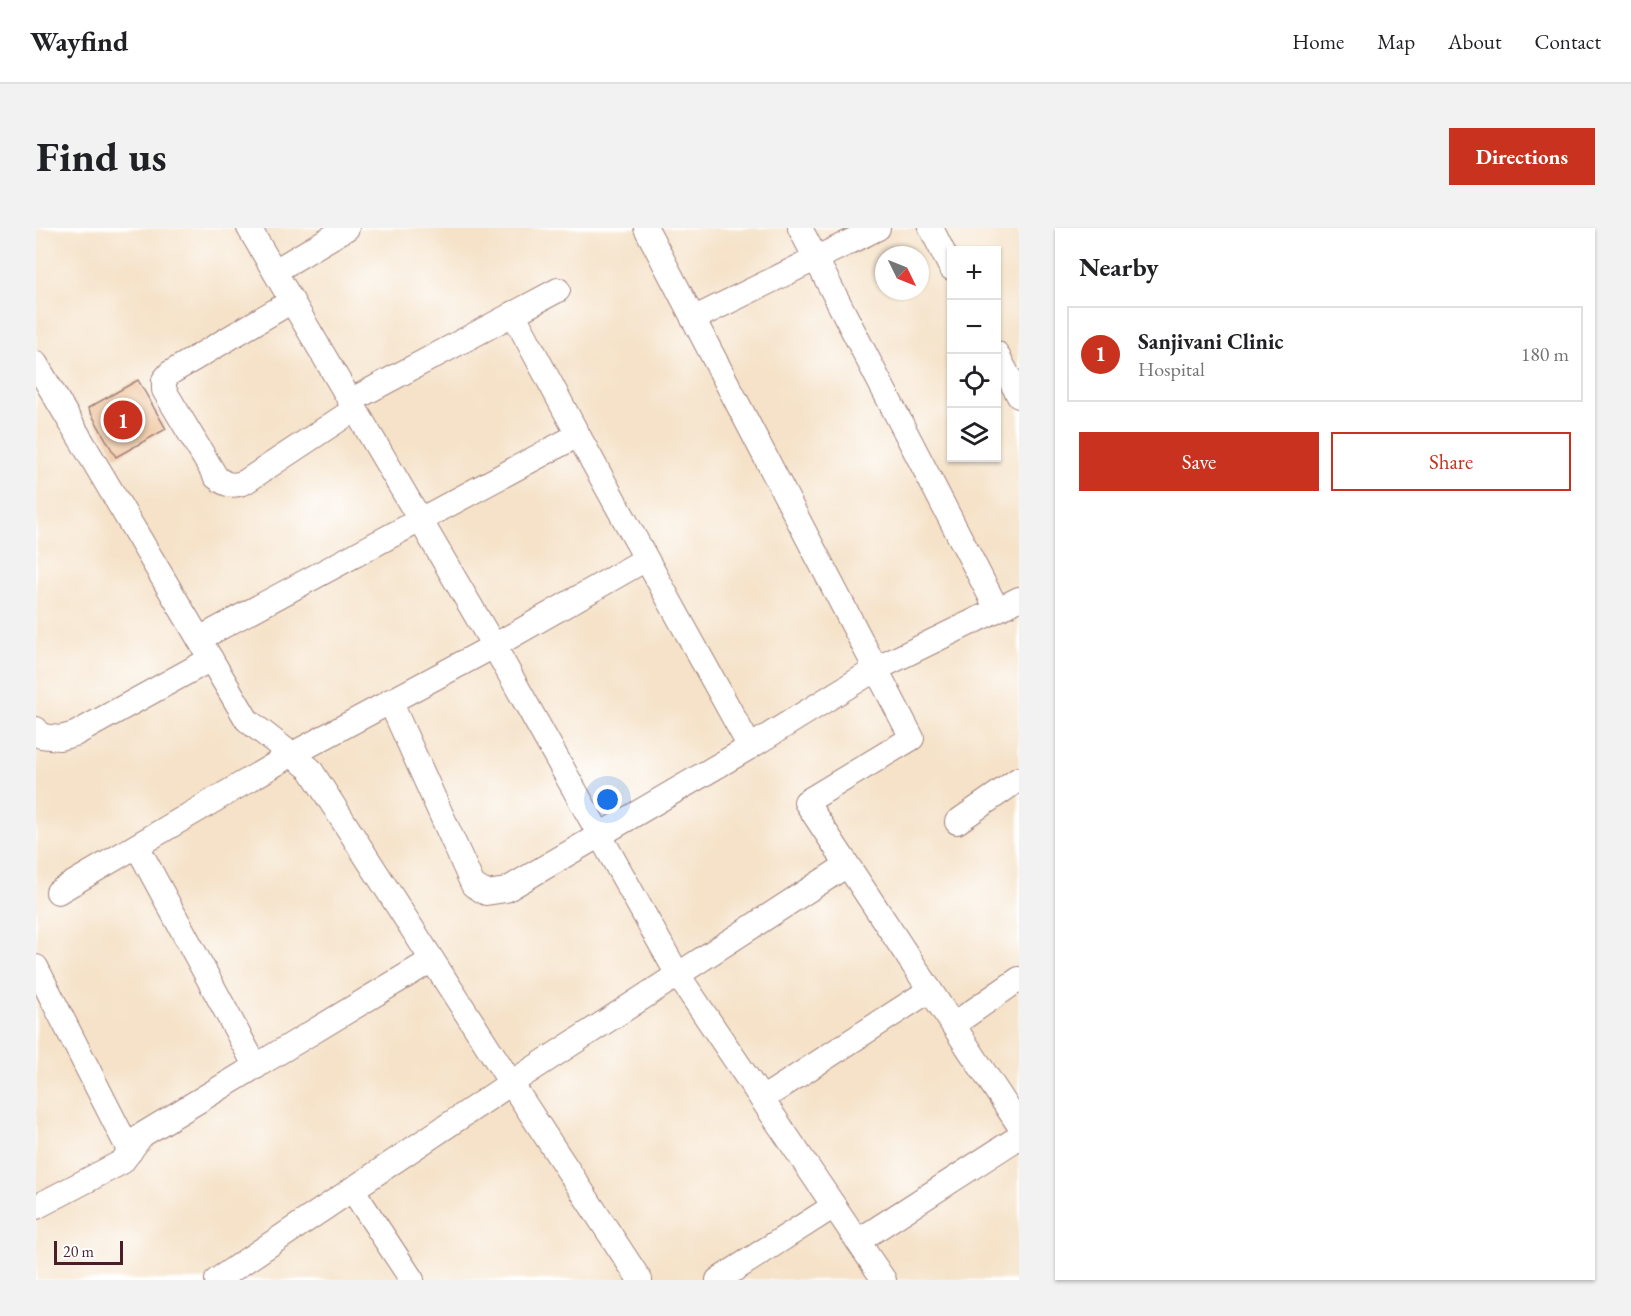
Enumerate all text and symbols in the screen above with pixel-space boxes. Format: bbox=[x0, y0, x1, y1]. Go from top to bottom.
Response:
text: Wayfind bbox=[30, 23, 128, 59]
text: Home bbox=[1292, 28, 1344, 55]
text: Map bbox=[1377, 28, 1415, 55]
text: About bbox=[1448, 28, 1501, 55]
text: Contact bbox=[1534, 28, 1601, 55]
button: Directions bbox=[1449, 128, 1595, 185]
text: Find us bbox=[36, 129, 167, 184]
north arrow bbox=[875, 246, 929, 300]
map controls bbox=[947, 246, 1001, 462]
button: + bbox=[947, 246, 1001, 300]
text: Nearby bbox=[1079, 250, 1159, 284]
button: − bbox=[947, 300, 1001, 354]
text: Sanjivani Clinic bbox=[1138, 327, 1284, 356]
text: 1 bbox=[1095, 341, 1106, 367]
text: 180 m bbox=[1521, 341, 1569, 367]
button: locate bbox=[947, 354, 1001, 408]
text: Hospital bbox=[1138, 356, 1205, 382]
pin: 1 bbox=[104, 398, 142, 442]
button: layers bbox=[947, 408, 1001, 462]
button: Save bbox=[1079, 432, 1319, 491]
button: Share bbox=[1331, 432, 1571, 491]
your location bbox=[593, 785, 622, 814]
scale bar bbox=[54, 1238, 123, 1266]
text: 20 m bbox=[63, 1241, 94, 1262]

